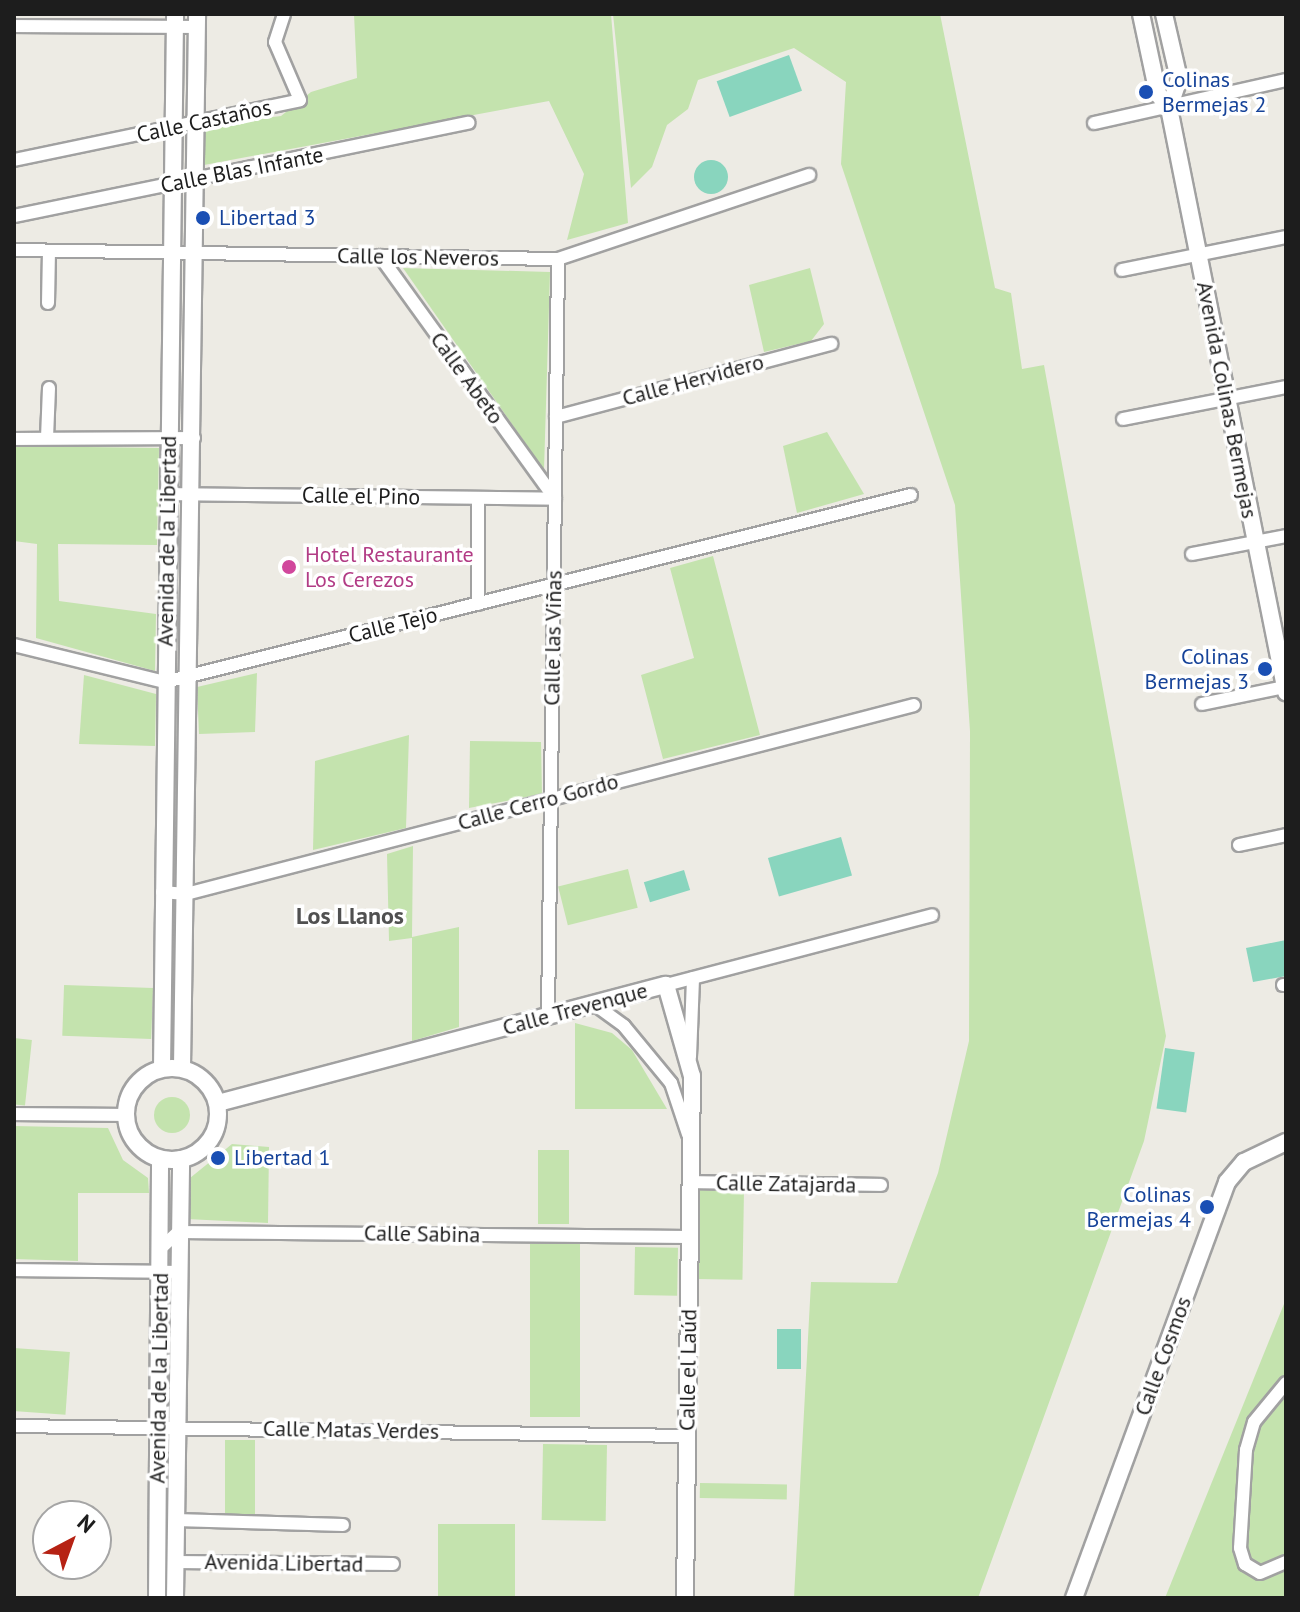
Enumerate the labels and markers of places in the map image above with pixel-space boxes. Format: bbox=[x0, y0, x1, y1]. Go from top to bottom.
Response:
place label: Colinas Bermejas 2 bbox=[1162, 66, 1266, 118]
marker: Colinas Bermejas 2 bbox=[1137, 83, 1155, 101]
place label: Libertad 3 bbox=[219, 205, 316, 231]
marker: Libertad 3 bbox=[194, 209, 212, 227]
place label: Hotel Restaurante Los Cerezos bbox=[305, 541, 474, 592]
marker: Hotel Restaurante Los Cerezos bbox=[280, 558, 298, 576]
place label: Colinas Bermejas 3 bbox=[1145, 643, 1249, 694]
marker: Colinas Bermejas 3 bbox=[1256, 660, 1274, 678]
place label: Libertad 1 bbox=[234, 1145, 331, 1171]
marker: Libertad 1 bbox=[209, 1149, 227, 1167]
place label: Colinas Bermejas 4 bbox=[1087, 1181, 1191, 1232]
marker: Colinas Bermejas 4 bbox=[1198, 1198, 1216, 1216]

